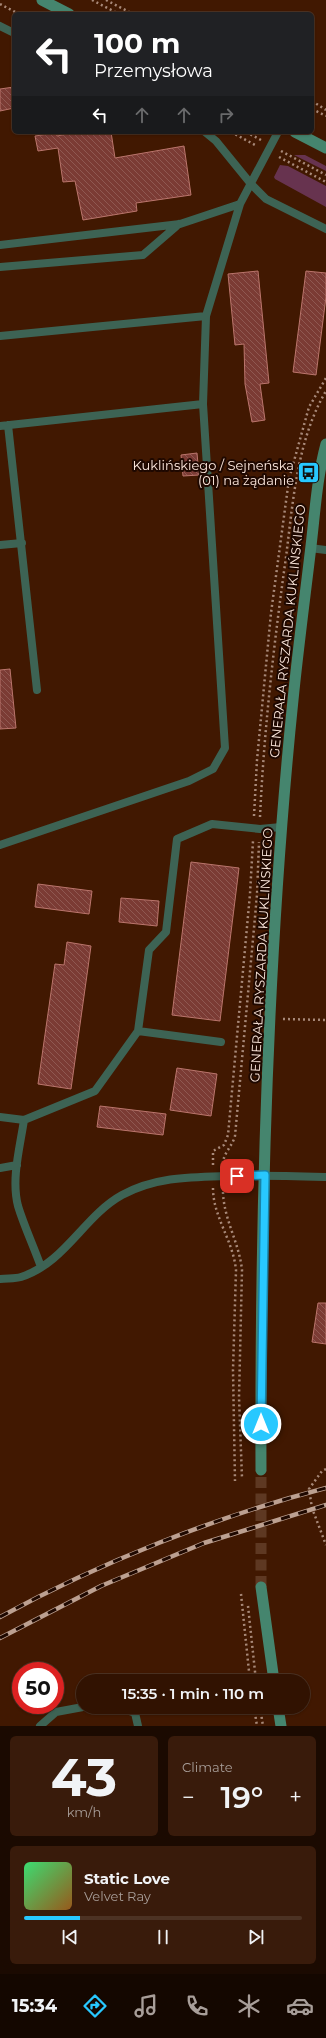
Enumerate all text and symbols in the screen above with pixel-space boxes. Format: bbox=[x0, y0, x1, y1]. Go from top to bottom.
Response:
text: 100 m bbox=[94, 26, 180, 60]
icon: left bbox=[28, 28, 80, 80]
text: Przemysłowa bbox=[94, 60, 213, 82]
icon: left bbox=[89, 104, 111, 126]
icon: ahead bbox=[131, 104, 153, 126]
icon: ahead bbox=[173, 104, 195, 126]
icon: right bbox=[215, 104, 237, 126]
place label: Kuklińskiego / Sejneńska (01) na żądanie bbox=[133, 457, 294, 488]
bus stop icon: Kuklińskiego / Sejneńska (01) na żądanie bbox=[296, 459, 322, 485]
street label: GENERAŁA RYSZARDA KUKLIŃSKIEGO bbox=[266, 503, 308, 758]
street label: GENERAŁA RYSZARDA KUKLIŃSKIEGO bbox=[246, 827, 276, 1083]
pin bbox=[220, 1159, 254, 1193]
icon: arrive bbox=[226, 1165, 248, 1187]
position arrow bbox=[240, 1403, 282, 1445]
speed limit sign: 50 bbox=[12, 1662, 64, 1714]
text: 15:35 · 1 min · 110 m bbox=[122, 1684, 264, 1703]
text: 43 bbox=[51, 1746, 117, 1809]
text: Climate bbox=[182, 1759, 233, 1775]
text: 19° bbox=[221, 1779, 263, 1816]
text: − bbox=[182, 1784, 195, 1811]
text: + bbox=[289, 1784, 302, 1811]
text: km/h bbox=[67, 1804, 101, 1820]
text: Static Love bbox=[84, 1869, 170, 1888]
text: Velvet Ray bbox=[84, 1888, 151, 1904]
icon: previous bbox=[59, 1926, 81, 1948]
icon: pause bbox=[152, 1926, 174, 1948]
icon: next bbox=[245, 1926, 267, 1948]
icon: directions bbox=[81, 1992, 109, 2020]
icon: music bbox=[132, 1992, 160, 2020]
icon: phone bbox=[183, 1992, 211, 2020]
icon: climate bbox=[235, 1992, 263, 2020]
icon: car bbox=[286, 1992, 314, 2020]
text: 15:34 bbox=[12, 1995, 57, 2017]

